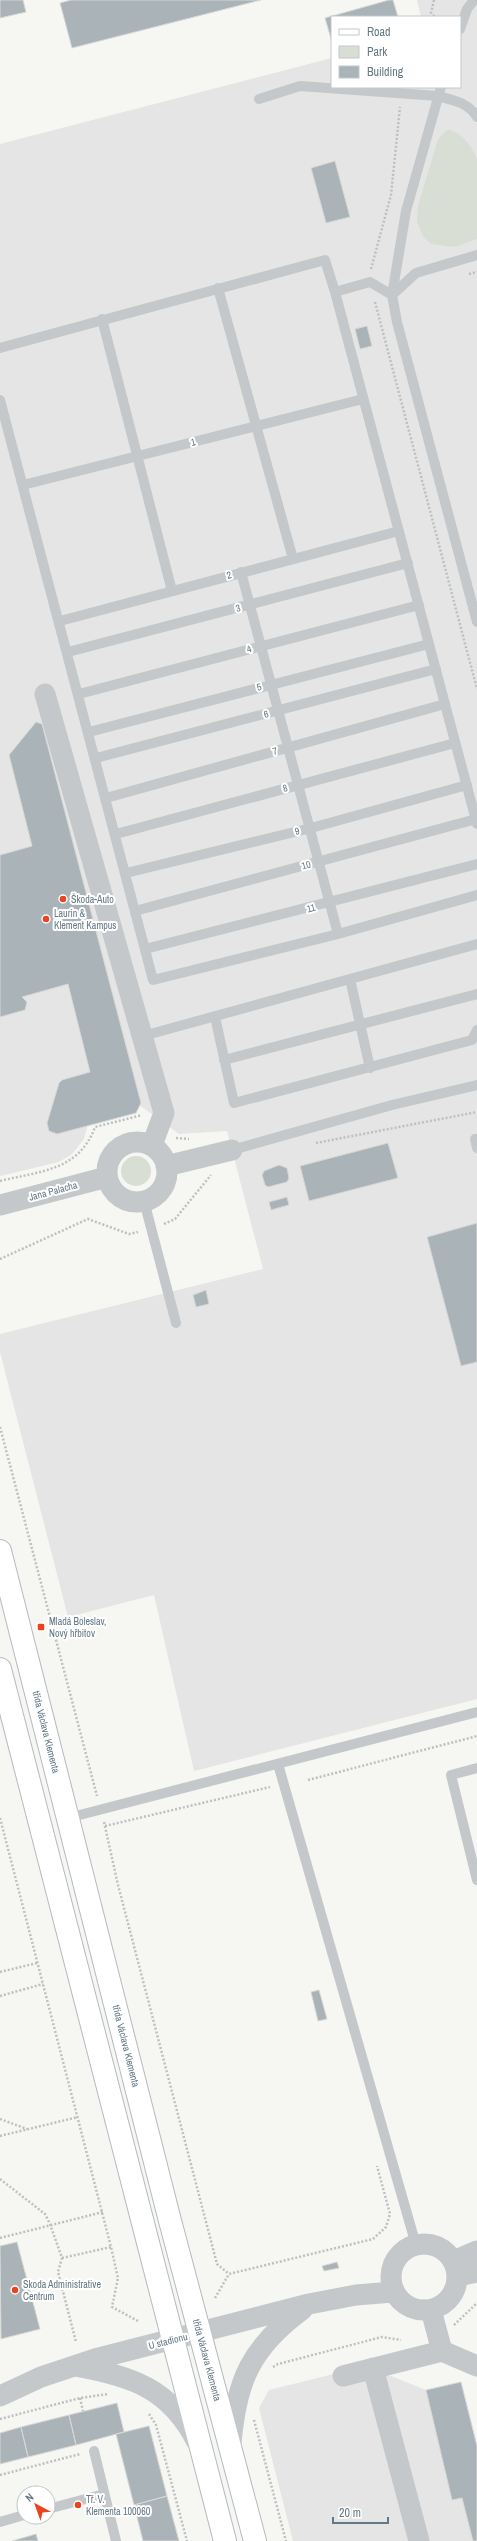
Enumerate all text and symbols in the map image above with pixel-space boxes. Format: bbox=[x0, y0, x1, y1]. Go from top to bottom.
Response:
legend bbox=[331, 16, 461, 88]
text: Road bbox=[367, 24, 391, 40]
text: Park bbox=[367, 44, 387, 60]
text: Building bbox=[367, 64, 404, 80]
street label: 1 bbox=[189, 435, 197, 449]
street label: 2 bbox=[225, 568, 233, 582]
street label: 3 bbox=[234, 601, 242, 615]
street label: 4 bbox=[245, 642, 253, 656]
street label: 5 bbox=[255, 680, 263, 694]
street label: 6 bbox=[262, 707, 270, 721]
street label: 7 bbox=[271, 744, 279, 758]
street label: 8 bbox=[281, 781, 289, 795]
street label: 9 bbox=[293, 824, 301, 838]
street label: 10 bbox=[300, 857, 313, 872]
place label: Škoda-Auto bbox=[71, 893, 114, 906]
marker: Škoda-Auto bbox=[58, 894, 68, 904]
street label: 11 bbox=[305, 901, 317, 915]
place label: Laurin & Klement Kampus bbox=[54, 907, 116, 932]
marker: Laurin & Klement Kampus bbox=[41, 914, 51, 924]
street label: Jana Palacha bbox=[27, 1178, 79, 1204]
place label: Mladá Boleslav, Nový hřbitov bbox=[49, 1615, 106, 1640]
marker: Mladá Boleslav, Nový hřbitov bbox=[36, 1622, 46, 1632]
street label: třída Václava Klementa bbox=[30, 1690, 63, 1775]
street label: třída Václava Klementa bbox=[110, 2004, 143, 2089]
place label: Skoda Administrative Centrum bbox=[23, 2278, 101, 2303]
marker: Skoda Administrative Centrum bbox=[10, 2285, 20, 2295]
street label: třída Václava Klementa bbox=[190, 2318, 224, 2403]
street label: U stadionu bbox=[147, 2330, 189, 2352]
north arrow bbox=[16, 2485, 56, 2525]
text: N bbox=[22, 2490, 36, 2505]
place label: Tř. V. Klementa 100060 bbox=[86, 2493, 151, 2518]
scale bar bbox=[333, 2499, 388, 2525]
marker: Tř. V. Klementa 100060 bbox=[73, 2500, 83, 2510]
text: 20 m bbox=[339, 2505, 361, 2521]

